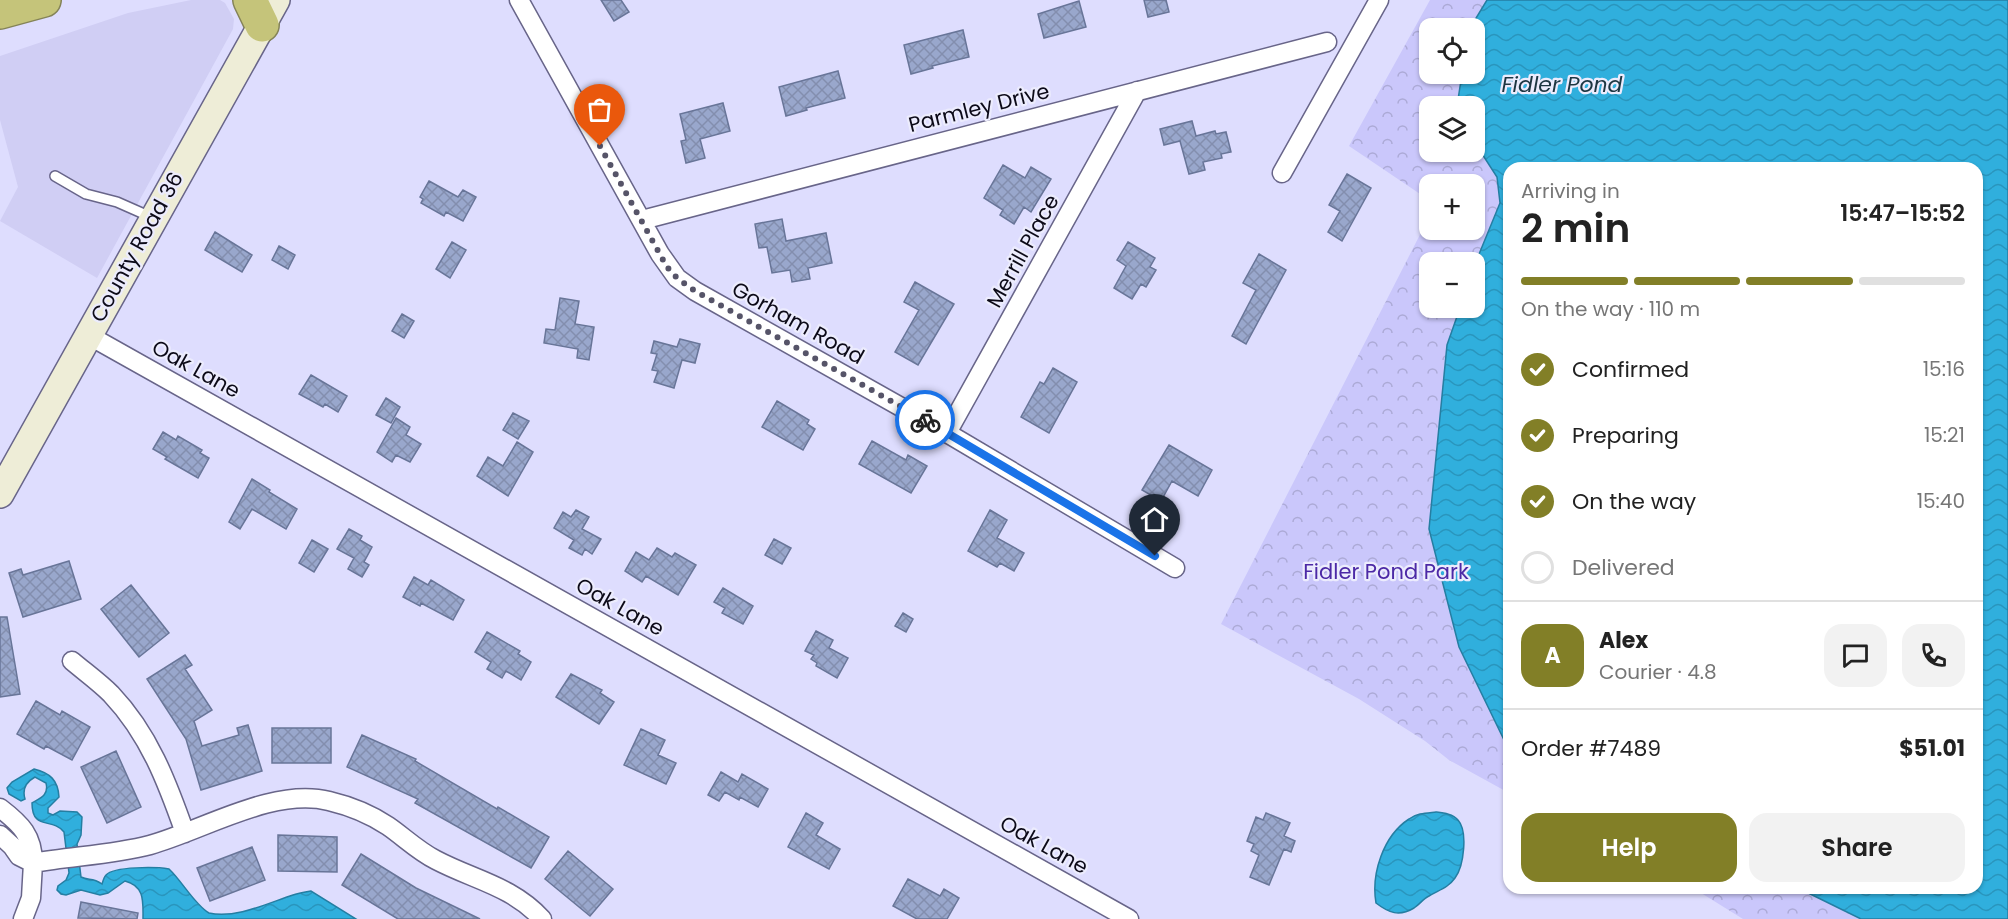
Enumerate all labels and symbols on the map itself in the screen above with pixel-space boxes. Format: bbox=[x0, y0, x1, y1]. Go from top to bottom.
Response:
water label: Fidler Pond bbox=[1502, 69, 1623, 100]
street label: Parmley Drive bbox=[905, 76, 1052, 139]
pin bbox=[574, 84, 625, 146]
street label: County Road 36 bbox=[83, 166, 190, 327]
street label: Merrill Place bbox=[980, 189, 1066, 313]
street label: Gorham Road bbox=[727, 274, 870, 371]
street label: Oak Lane bbox=[147, 332, 246, 405]
courier bbox=[895, 390, 955, 450]
pin bbox=[1129, 494, 1180, 556]
park label: Fidler Pond Park bbox=[1303, 557, 1469, 586]
street label: Oak Lane bbox=[571, 570, 670, 643]
street label: Oak Lane bbox=[995, 808, 1094, 881]

